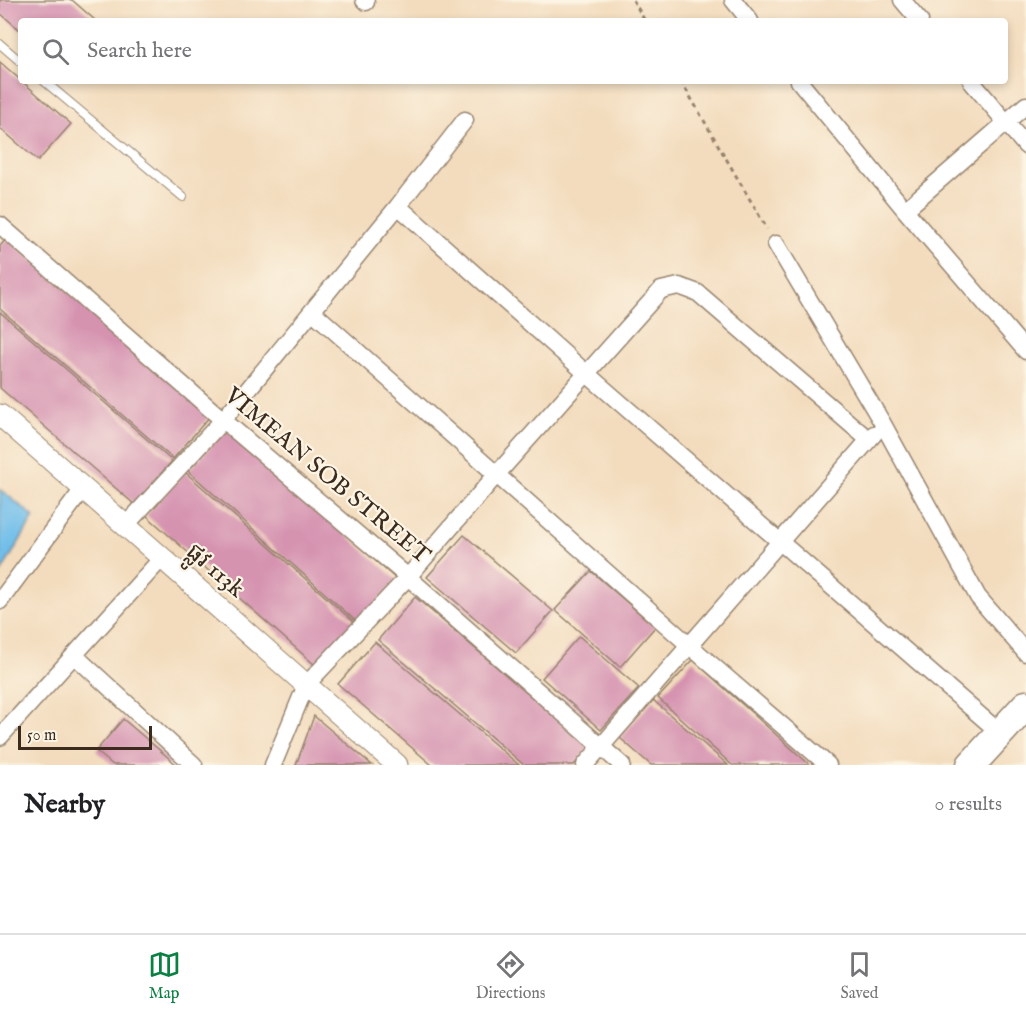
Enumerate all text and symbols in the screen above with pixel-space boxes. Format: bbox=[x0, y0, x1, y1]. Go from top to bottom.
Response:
search box bbox=[18, 18, 1008, 84]
icon: search bbox=[39, 35, 72, 68]
text: Search here bbox=[87, 37, 192, 65]
street label: VIMEAN SOB STREET bbox=[217, 380, 437, 571]
street label: ផ្លូវ 113k bbox=[176, 537, 251, 609]
scale bar bbox=[18, 723, 152, 750]
text: 50 m bbox=[27, 726, 56, 746]
text: Nearby bbox=[24, 788, 105, 821]
text: 0 results bbox=[935, 792, 1002, 817]
tab: Map bbox=[148, 948, 181, 1004]
tab: Directions bbox=[476, 948, 545, 1004]
tab: Saved bbox=[841, 948, 878, 1004]

